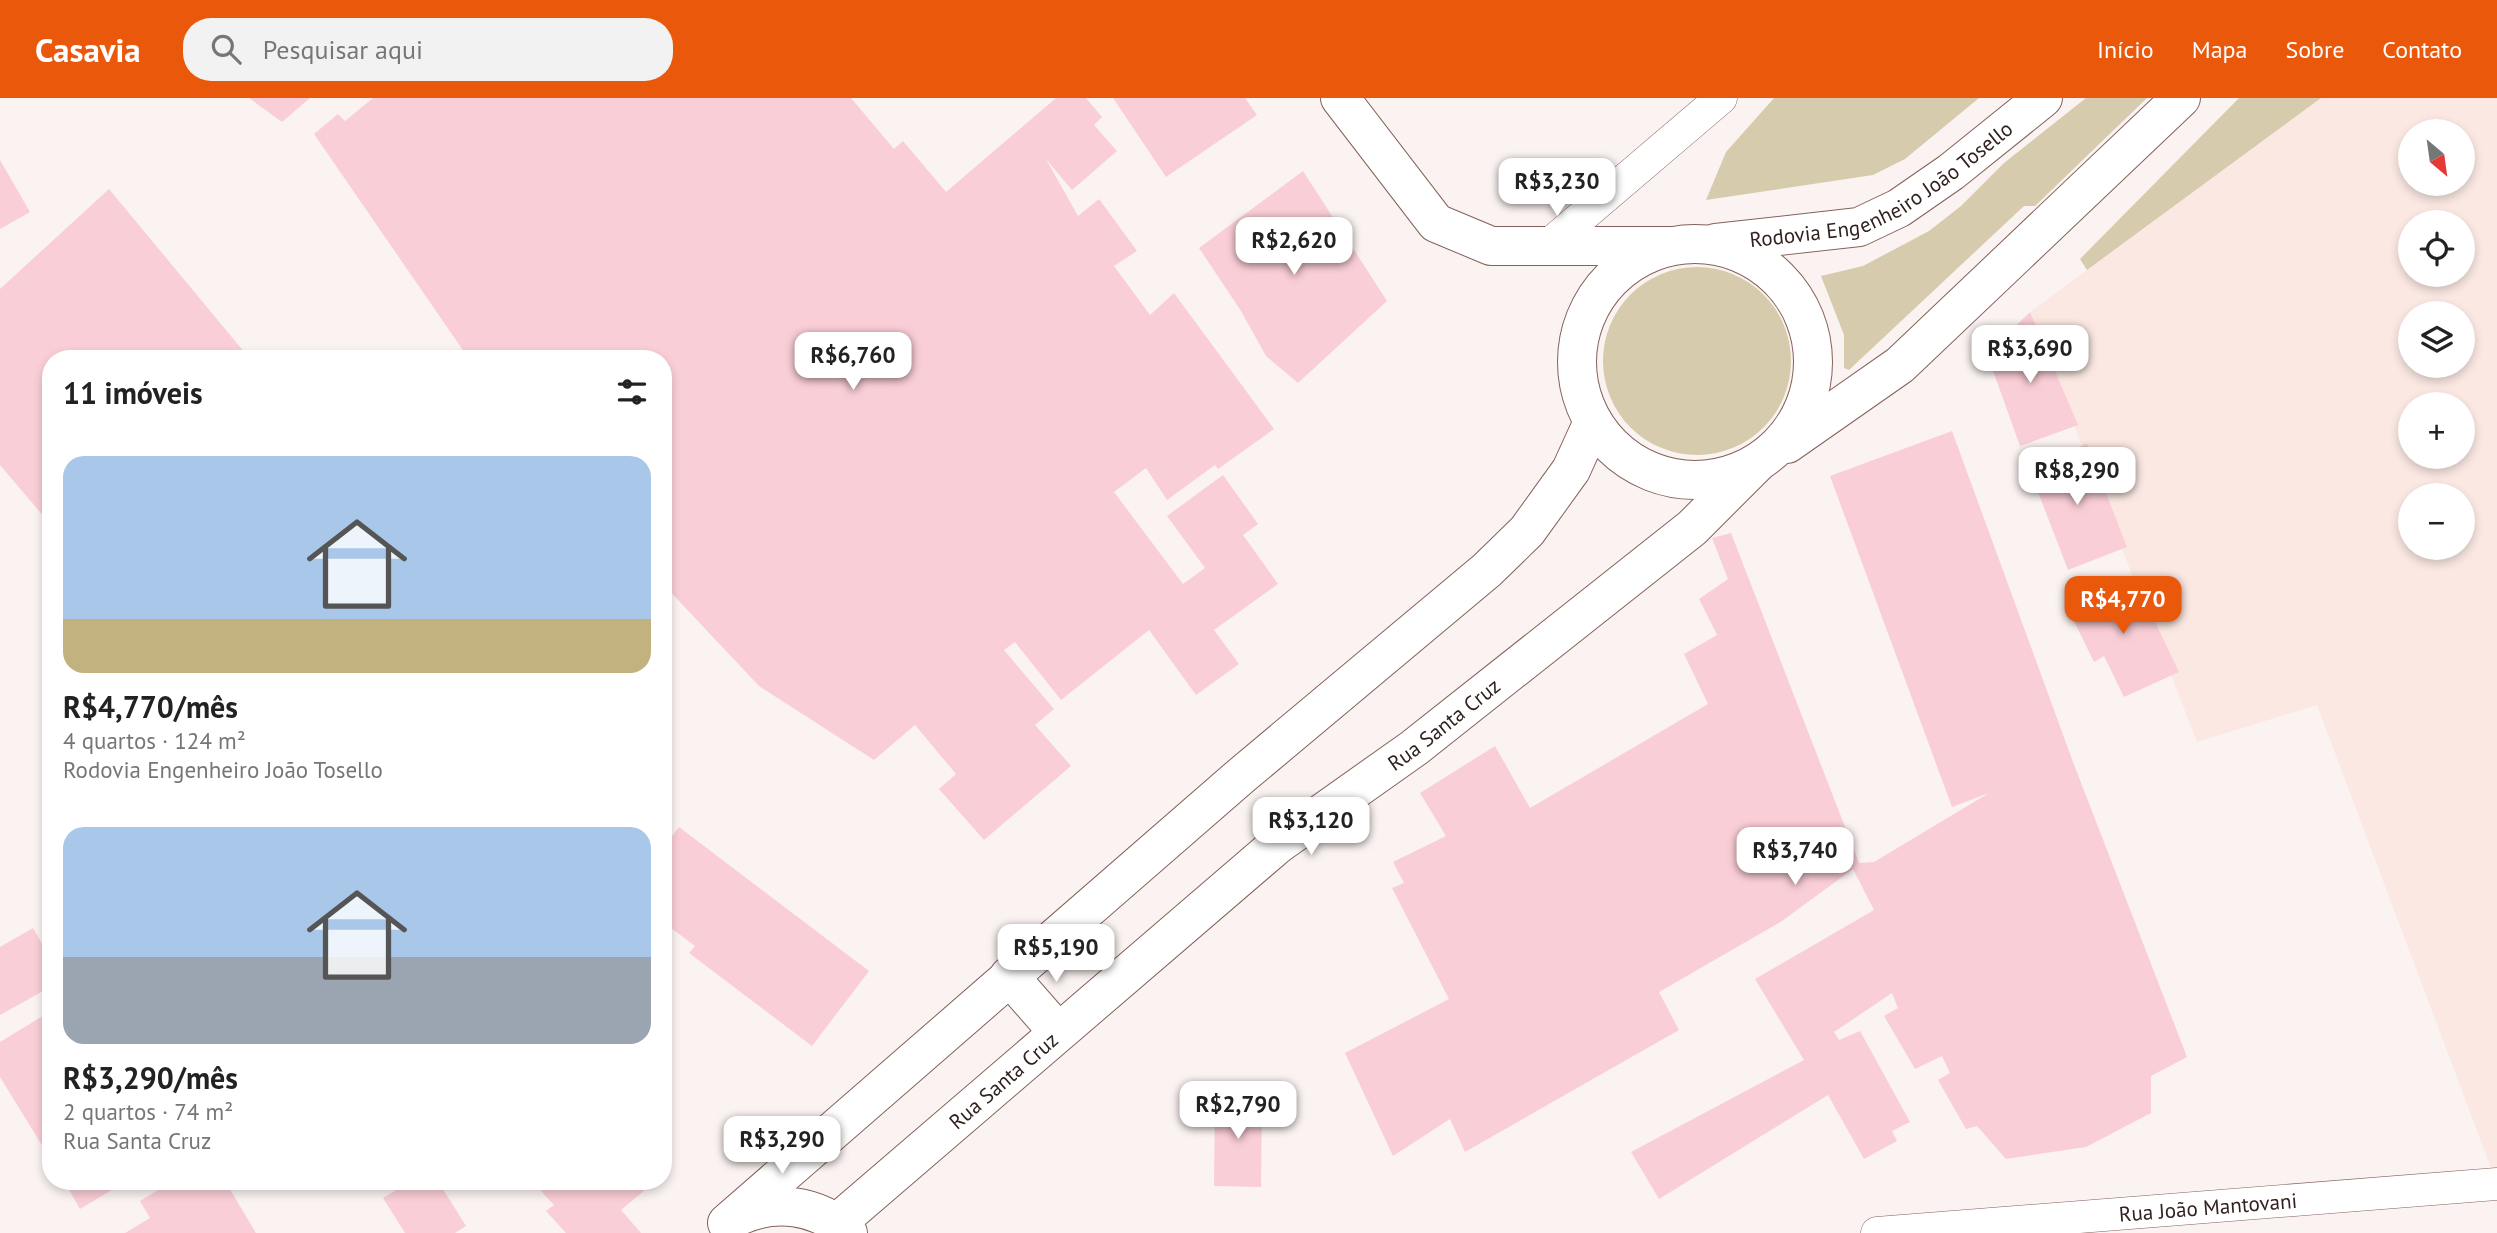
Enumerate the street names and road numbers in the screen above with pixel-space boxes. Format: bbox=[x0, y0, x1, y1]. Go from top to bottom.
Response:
street label: Rodovia Engenheiro João Tosello bbox=[1748, 115, 2018, 253]
street label: Rua Santa Cruz bbox=[1382, 672, 1505, 776]
street label: Rua Santa Cruz bbox=[943, 1026, 1063, 1135]
street label: Rua João Mantovani bbox=[2118, 1186, 2298, 1227]

